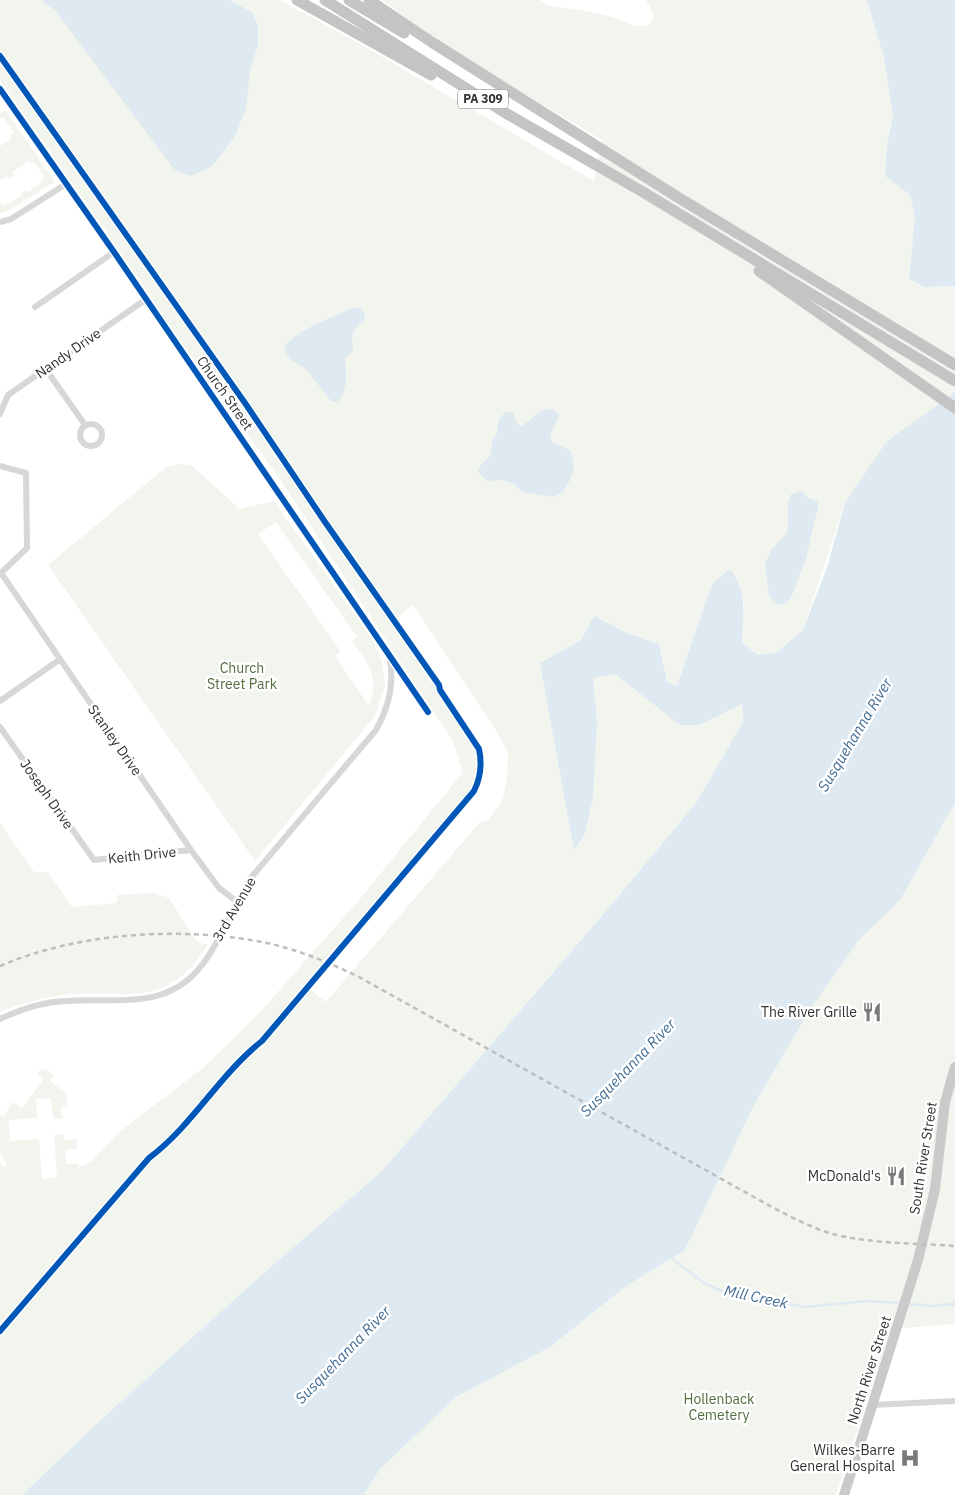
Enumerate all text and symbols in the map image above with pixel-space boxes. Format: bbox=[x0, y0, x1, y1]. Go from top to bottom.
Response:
road number: PA 309 bbox=[458, 90, 508, 108]
street label: Nandy Drive bbox=[32, 324, 105, 382]
street label: Church Street bbox=[193, 352, 257, 434]
park label: Church Street Park bbox=[207, 659, 278, 693]
water label: Susquehanna River bbox=[813, 674, 896, 795]
street label: Stanley Drive bbox=[84, 701, 146, 779]
street label: Joseph Drive bbox=[16, 756, 78, 833]
street label: Keith Drive bbox=[107, 842, 177, 868]
street label: 3rd Avenue bbox=[208, 873, 260, 945]
restaurant icon: The River Grille bbox=[861, 1001, 883, 1023]
place label: The River Grille bbox=[761, 1003, 857, 1021]
water label: Susquehanna River bbox=[576, 1014, 680, 1121]
street label: South River Street bbox=[905, 1100, 941, 1216]
restaurant icon: McDonald's bbox=[885, 1165, 907, 1187]
place label: McDonald's bbox=[808, 1167, 881, 1185]
water label: Mill Creek bbox=[723, 1281, 790, 1313]
water label: Susquehanna River bbox=[291, 1301, 395, 1408]
street label: North River Street bbox=[843, 1313, 895, 1426]
park label: Hollenback Cemetery bbox=[684, 1390, 755, 1424]
place label: Wilkes-Barre General Hospital bbox=[790, 1441, 895, 1475]
hospital icon: Wilkes-Barre General Hospital bbox=[899, 1447, 921, 1469]

